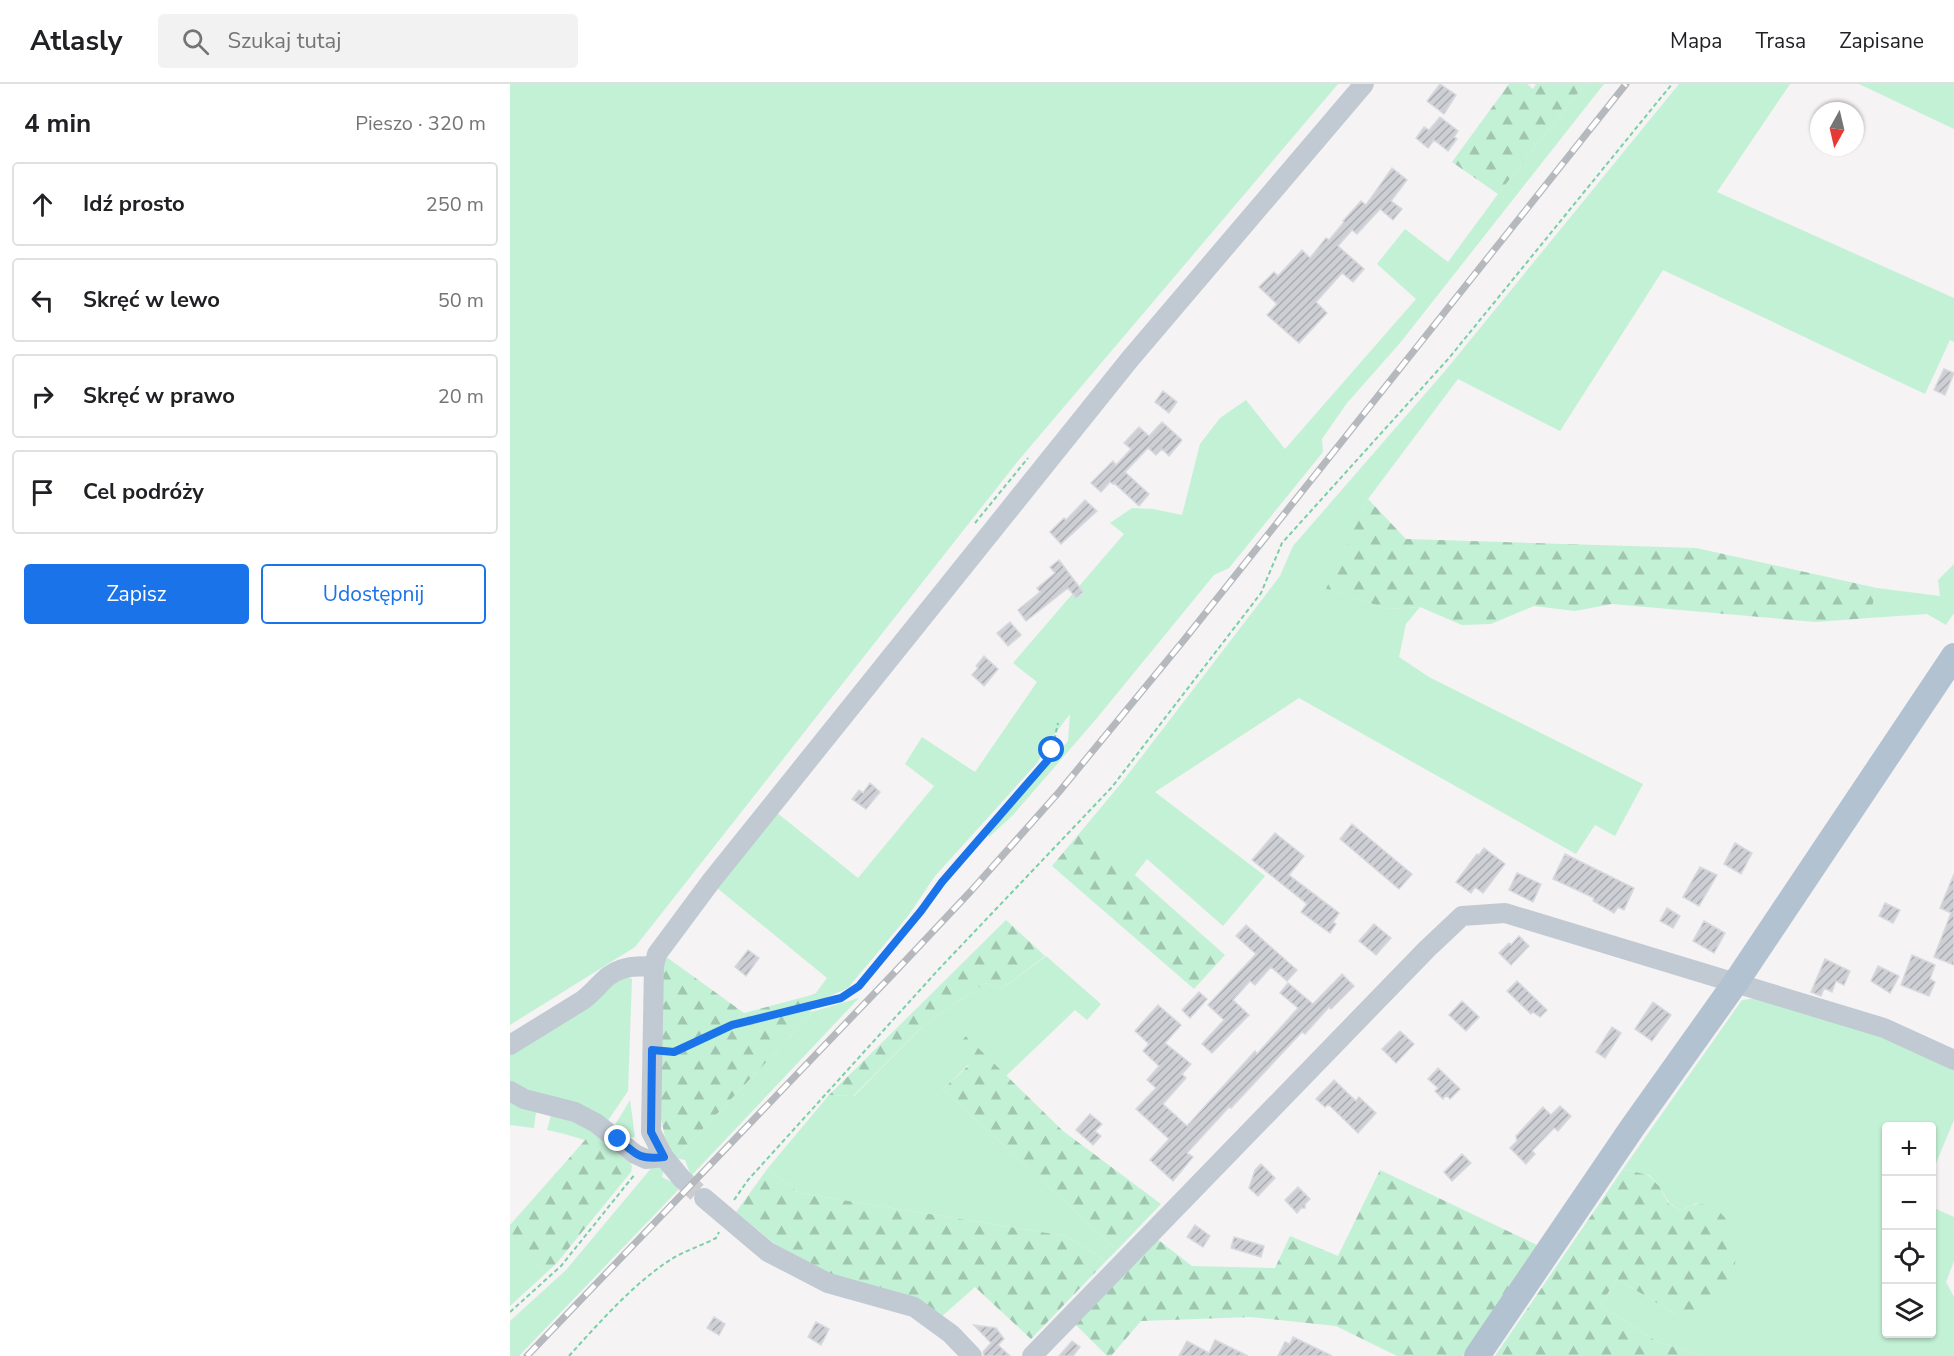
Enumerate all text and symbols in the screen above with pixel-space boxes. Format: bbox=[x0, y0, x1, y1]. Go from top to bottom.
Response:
search box bbox=[158, 14, 578, 68]
text: Atlasly bbox=[30, 22, 122, 60]
icon: search bbox=[179, 25, 212, 58]
text: Szukaj tutaj bbox=[227, 26, 341, 56]
text: Mapa bbox=[1670, 27, 1722, 55]
text: Trasa bbox=[1755, 27, 1806, 55]
text: Zapisane bbox=[1839, 27, 1924, 55]
north arrow bbox=[1810, 102, 1864, 156]
text: 4 min bbox=[24, 106, 91, 141]
text: Pieszo · 320 m bbox=[355, 110, 486, 137]
icon: ahead bbox=[26, 188, 59, 221]
text: Idź prosto bbox=[83, 189, 185, 219]
text: 250 m bbox=[426, 191, 484, 218]
icon: left bbox=[26, 284, 59, 317]
text: Skręć w lewo bbox=[83, 285, 220, 315]
text: 50 m bbox=[438, 287, 484, 314]
icon: right bbox=[26, 380, 59, 413]
text: Skręć w prawo bbox=[83, 381, 235, 411]
text: 20 m bbox=[438, 383, 484, 410]
icon: arrive bbox=[26, 476, 59, 509]
text: Cel podróży bbox=[83, 477, 204, 507]
button: Zapisz bbox=[24, 564, 249, 624]
button: Udostępnij bbox=[261, 564, 486, 624]
route start bbox=[1038, 736, 1064, 762]
map controls bbox=[1882, 1122, 1936, 1338]
button: + bbox=[1882, 1122, 1936, 1176]
route end bbox=[604, 1125, 630, 1151]
button: − bbox=[1882, 1176, 1936, 1230]
button: locate bbox=[1882, 1230, 1936, 1284]
button: layers bbox=[1882, 1284, 1936, 1338]

